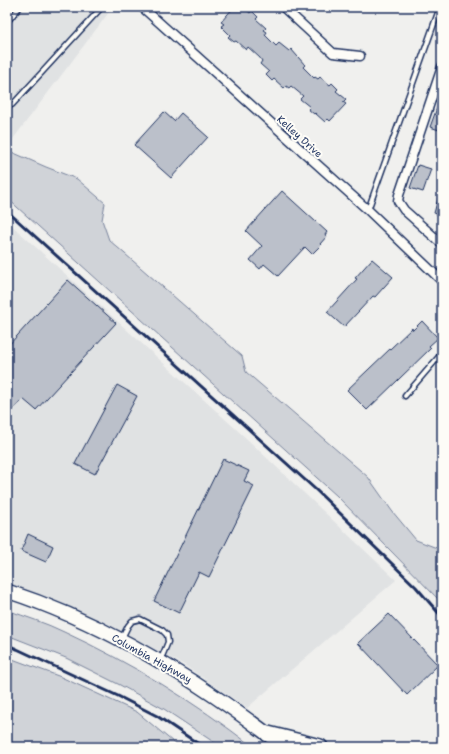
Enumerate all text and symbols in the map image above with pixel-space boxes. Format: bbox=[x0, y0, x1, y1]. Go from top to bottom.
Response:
street label: Kelley Drive bbox=[274, 113, 325, 160]
street label: Columbia Highway bbox=[109, 631, 194, 686]

